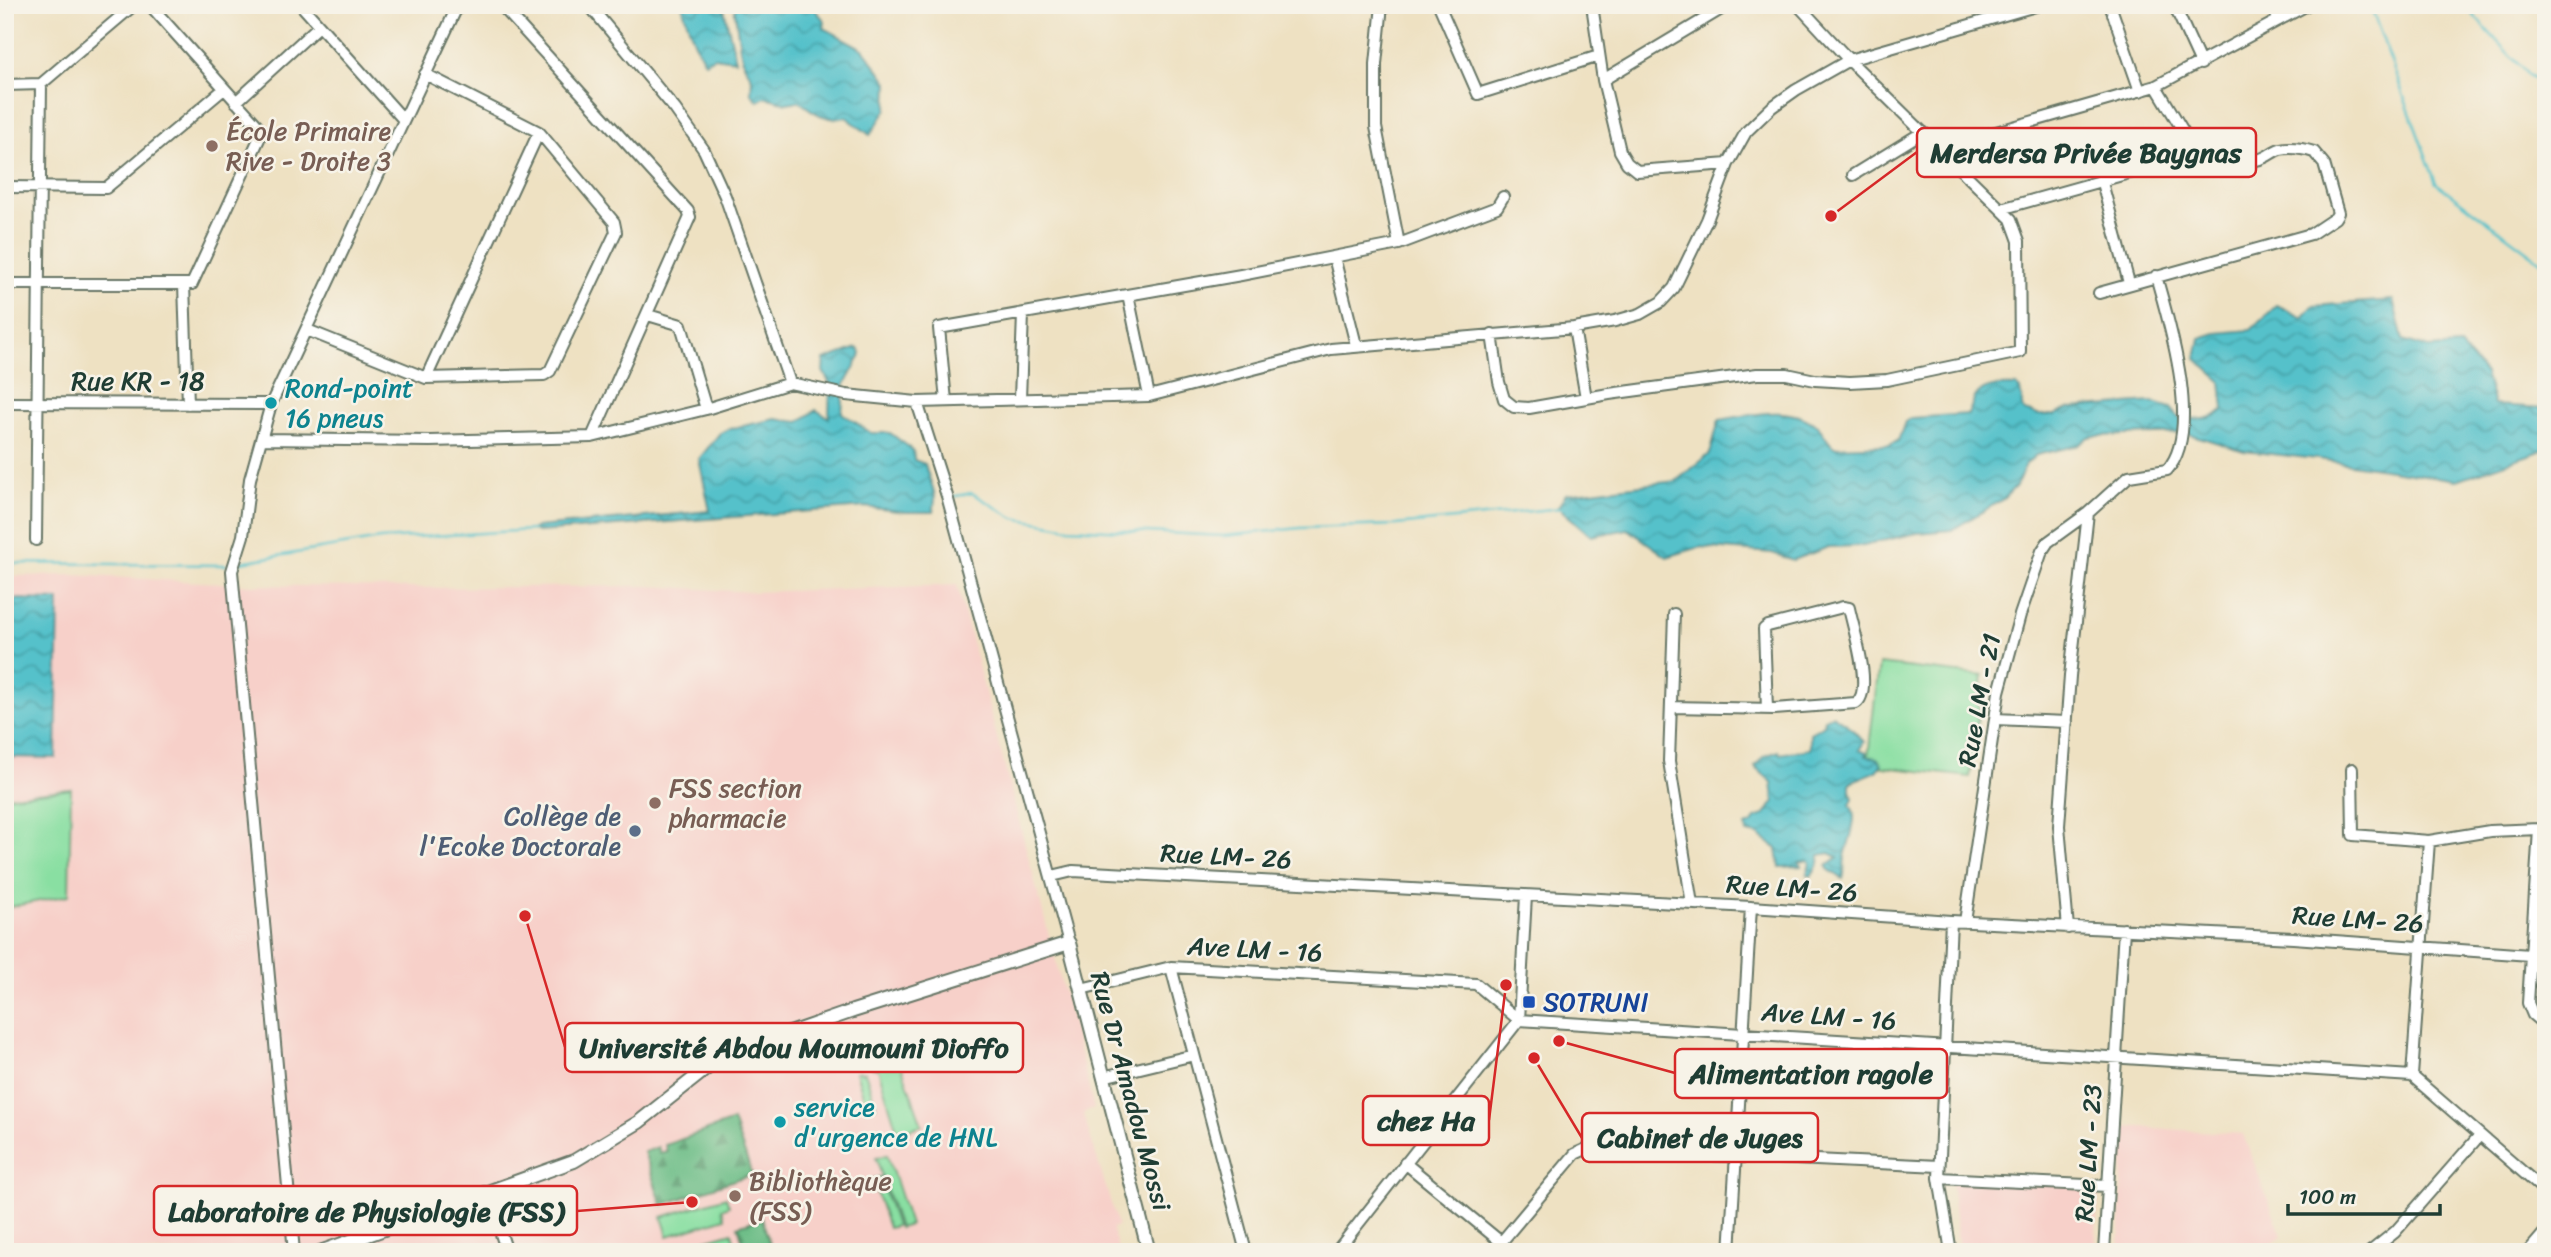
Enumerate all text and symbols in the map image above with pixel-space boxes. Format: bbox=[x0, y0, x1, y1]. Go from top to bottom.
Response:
place label: École Primaire Rive - Droite 3 bbox=[226, 108, 392, 184]
callout: Merdersa Privée Baygnas bbox=[1917, 128, 2256, 177]
text: Merdersa Privée Baygnas bbox=[1929, 128, 2243, 177]
marker: École Primaire Rive - Droite 3 bbox=[204, 138, 220, 154]
street label: Rue KR - 18 bbox=[71, 358, 205, 404]
place label: Rond-point 16 pneus bbox=[285, 365, 413, 441]
marker: Rond-point 16 pneus bbox=[263, 395, 279, 411]
street label: Rue LM - 21 bbox=[1944, 630, 2014, 770]
place label: FSS section pharmacie bbox=[668, 765, 802, 841]
place label: Collège de l'Ecoke Doctorale bbox=[420, 793, 621, 869]
marker: FSS section pharmacie bbox=[647, 795, 663, 811]
marker: Collège de l'Ecoke Doctorale bbox=[627, 823, 643, 839]
street label: Rue LM- 26 bbox=[1159, 830, 1293, 882]
street label: Rue LM- 26 bbox=[1725, 860, 1859, 916]
street label: Rue LM- 26 bbox=[2291, 891, 2425, 947]
street label: Ave LM - 16 bbox=[1185, 922, 1324, 976]
street label: Rue Dr Amadou Mossi bbox=[1077, 966, 1185, 1217]
place label: SOTRUNI bbox=[1543, 979, 1649, 1025]
street label: Ave LM - 16 bbox=[1759, 988, 1898, 1044]
marker: SOTRUNI bbox=[1521, 994, 1537, 1010]
callout: Université Abdou Moumouni Dioffo bbox=[565, 1023, 1023, 1072]
text: Université Abdou Moumouni Dioffo bbox=[579, 1023, 1009, 1072]
callout: Alimentation ragole bbox=[1675, 1049, 1947, 1098]
text: Alimentation ragole bbox=[1688, 1049, 1934, 1098]
street label: Rue LM - 23 bbox=[2060, 1083, 2116, 1223]
place label: service d'urgence de HNL bbox=[793, 1084, 997, 1160]
callout: chez Ha bbox=[1363, 1096, 1489, 1145]
text: chez Ha bbox=[1376, 1096, 1476, 1145]
callout: Cabinet de Juges bbox=[1582, 1113, 1818, 1162]
text: Cabinet de Juges bbox=[1596, 1113, 1803, 1162]
marker: service d'urgence de HNL bbox=[772, 1114, 788, 1130]
place label: Bibliothèque (FSS) bbox=[749, 1158, 892, 1234]
scale bar bbox=[2288, 1173, 2441, 1217]
text: 100 m bbox=[2299, 1178, 2356, 1216]
callout: Laboratoire de Physiologie (FSS) bbox=[154, 1186, 577, 1235]
text: Laboratoire de Physiologie (FSS) bbox=[168, 1187, 566, 1236]
marker: Bibliothèque (FSS) bbox=[727, 1188, 743, 1204]

